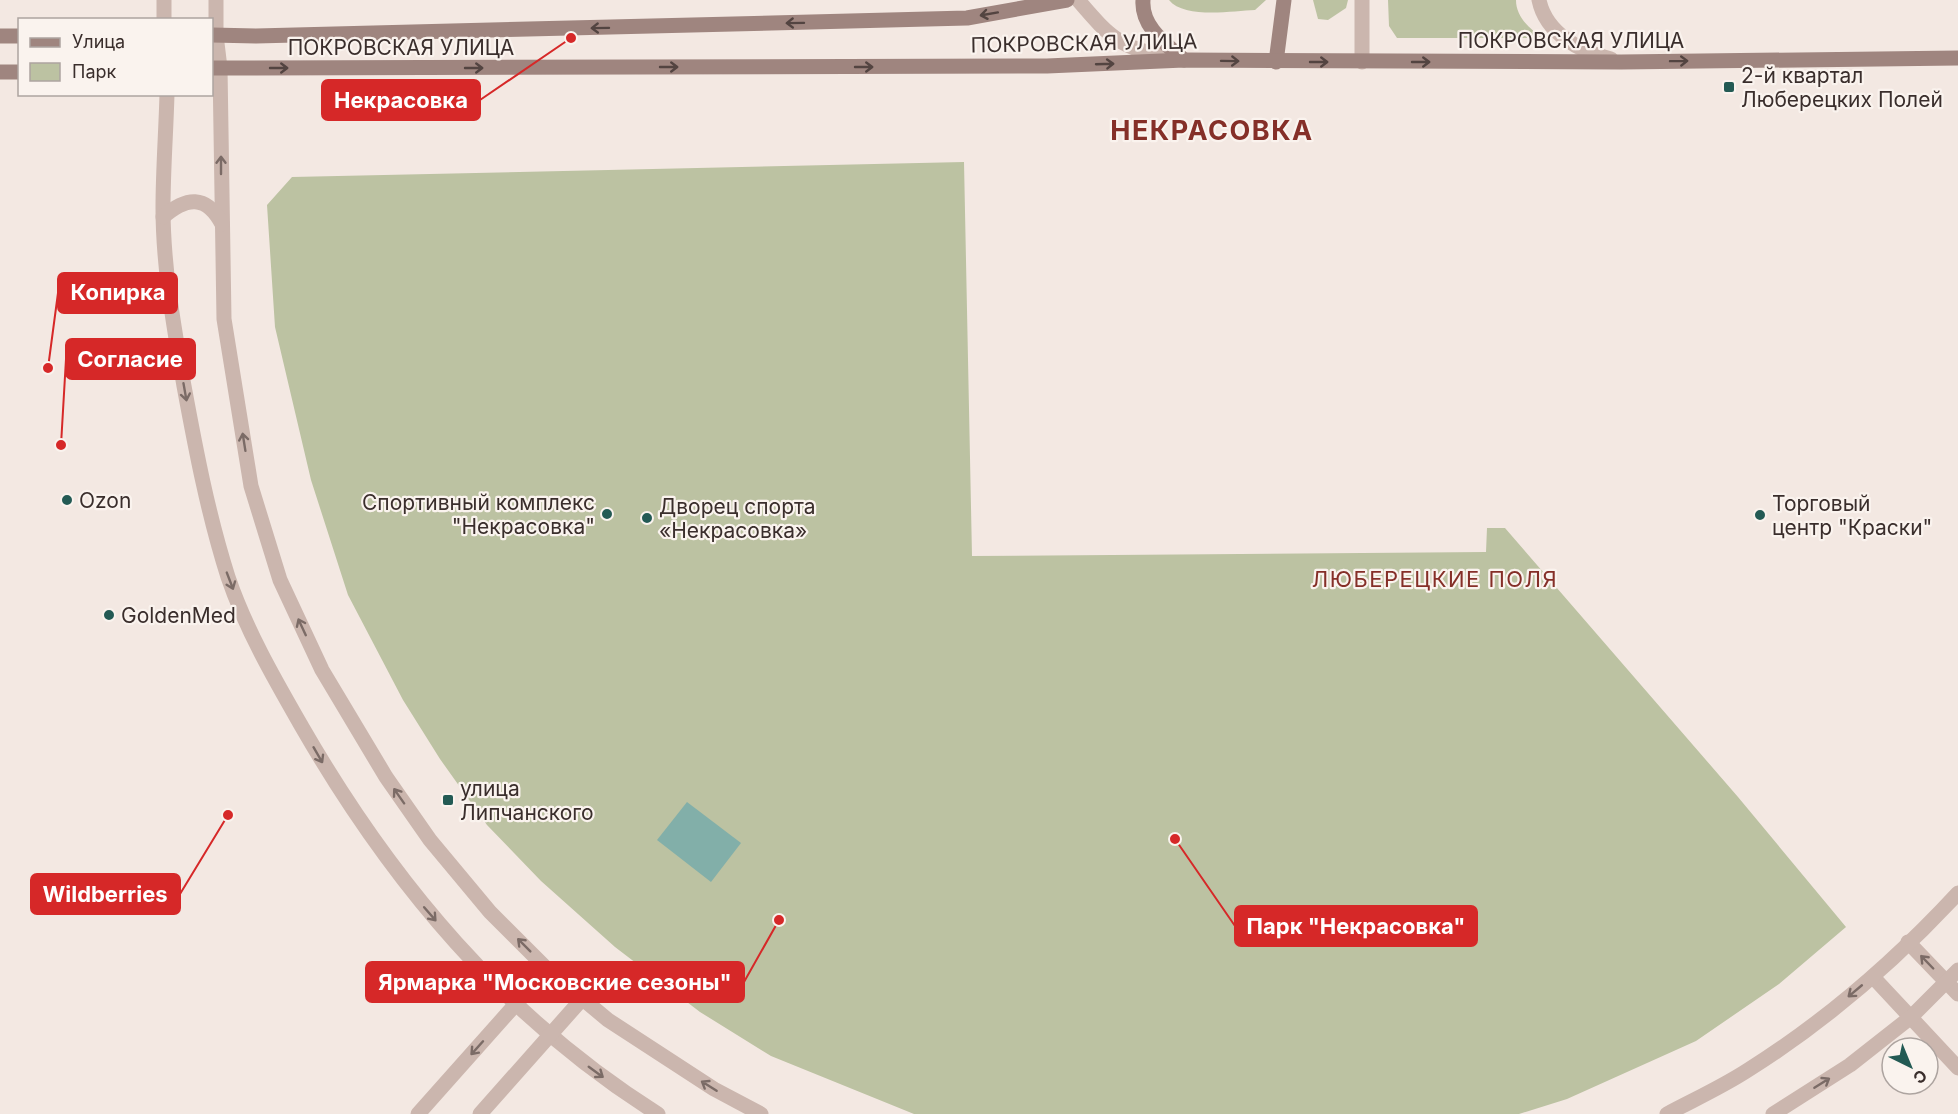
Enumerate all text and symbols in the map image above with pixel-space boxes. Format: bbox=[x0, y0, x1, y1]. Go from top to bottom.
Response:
one-way arrow bbox=[980, 9, 999, 20]
one-way arrow bbox=[785, 17, 805, 28]
legend bbox=[18, 18, 213, 96]
one-way arrow bbox=[590, 22, 610, 33]
street label: ПОКРОВСКАЯ УЛИЦА bbox=[1458, 28, 1684, 53]
street label: ПОКРОВСКАЯ УЛИЦА bbox=[970, 29, 1198, 57]
text: Улица bbox=[72, 31, 125, 52]
street label: ПОКРОВСКАЯ УЛИЦА bbox=[288, 35, 514, 60]
one-way arrow bbox=[1220, 55, 1240, 67]
one-way arrow bbox=[1669, 55, 1689, 67]
one-way arrow bbox=[1309, 56, 1329, 68]
one-way arrow bbox=[1410, 56, 1430, 68]
one-way arrow bbox=[1095, 58, 1115, 69]
text: Парк bbox=[72, 61, 117, 82]
one-way arrow bbox=[658, 61, 678, 73]
one-way arrow bbox=[853, 61, 873, 72]
one-way arrow bbox=[268, 62, 288, 74]
one-way arrow bbox=[463, 62, 483, 74]
place label: 2-й квартал Люберецких Полей bbox=[1741, 63, 1943, 112]
callout: Некрасовка bbox=[322, 80, 480, 120]
marker: 2-й квартал Люберецких Полей bbox=[1722, 80, 1736, 94]
text: Некрасовка bbox=[334, 87, 468, 113]
district label: НЕКРАСОВКА bbox=[1110, 114, 1314, 147]
one-way arrow bbox=[215, 156, 227, 176]
callout: Копирка bbox=[58, 273, 177, 313]
text: Копирка bbox=[70, 279, 166, 305]
callout: Согласие bbox=[66, 339, 195, 379]
text: Согласие bbox=[77, 346, 183, 372]
one-way arrow bbox=[180, 381, 191, 401]
one-way arrow bbox=[238, 432, 249, 452]
place label: Ozon bbox=[79, 488, 131, 513]
place label: Спортивный комплекс "Некрасовка" bbox=[362, 490, 595, 539]
place label: Торговый центр "Краски" bbox=[1772, 491, 1932, 540]
marker: Ozon bbox=[60, 493, 74, 507]
place label: Дворец спорта «Некрасовка» bbox=[659, 494, 816, 543]
marker: Спортивный комплекс "Некрасовка" bbox=[600, 507, 614, 521]
marker: Торговый центр "Краски" bbox=[1753, 508, 1767, 522]
marker: Дворец спорта «Некрасовка» bbox=[640, 511, 654, 525]
district label: ЛЮБЕРЕЦКИЕ ПОЛЯ bbox=[1312, 566, 1558, 592]
one-way arrow bbox=[226, 571, 237, 590]
place label: GoldenMed bbox=[121, 603, 236, 628]
marker: GoldenMed bbox=[102, 608, 116, 622]
one-way arrow bbox=[296, 619, 307, 637]
one-way arrow bbox=[313, 746, 325, 763]
place label: улица Липчанского bbox=[460, 776, 594, 825]
one-way arrow bbox=[393, 788, 405, 804]
marker: улица Липчанского bbox=[441, 793, 455, 807]
callout: Wildberries bbox=[31, 874, 180, 914]
text: Wildberries bbox=[42, 881, 168, 907]
one-way arrow bbox=[424, 906, 437, 922]
callout: Парк "Некрасовка" bbox=[1235, 906, 1477, 946]
text: Парк "Некрасовка" bbox=[1247, 913, 1465, 939]
one-way arrow bbox=[516, 938, 531, 953]
one-way arrow bbox=[1920, 954, 1935, 969]
callout: Ярмарка "Московские сезоны" bbox=[366, 962, 744, 1002]
text: Ярмарка "Московские сезоны" bbox=[378, 969, 732, 995]
one-way arrow bbox=[1847, 985, 1863, 998]
north arrow bbox=[1880, 1036, 1940, 1096]
one-way arrow bbox=[470, 1040, 484, 1055]
one-way arrow bbox=[588, 1066, 604, 1079]
text: С bbox=[1909, 1066, 1931, 1088]
one-way arrow bbox=[1813, 1076, 1830, 1088]
one-way arrow bbox=[701, 1079, 718, 1091]

